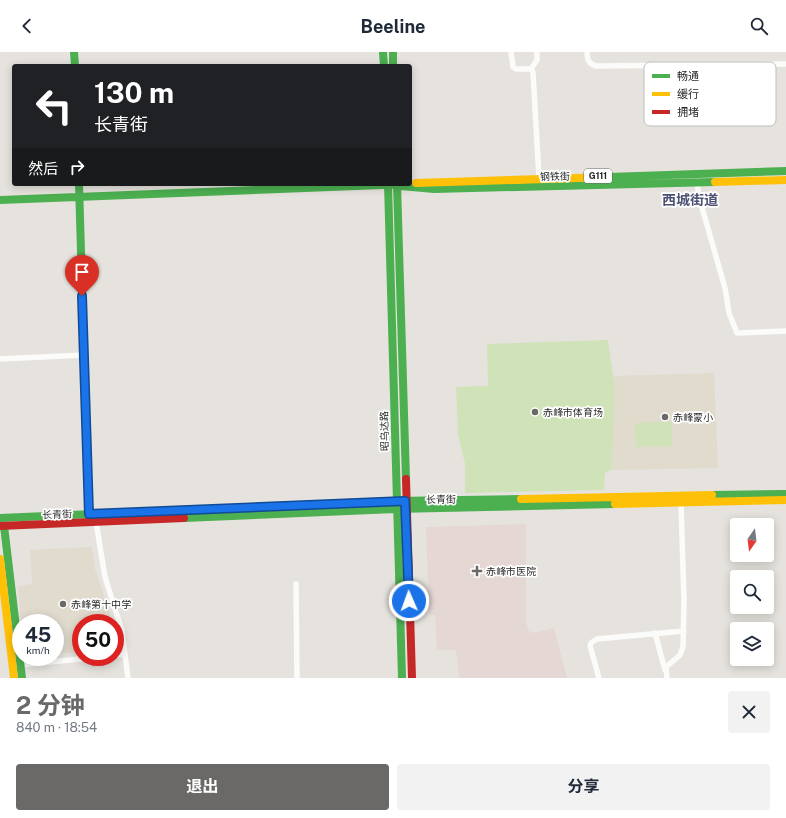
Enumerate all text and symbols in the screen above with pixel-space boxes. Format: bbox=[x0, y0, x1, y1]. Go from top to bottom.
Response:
icon: back bbox=[16, 15, 38, 37]
icon: search bbox=[748, 15, 770, 37]
text: Beeline bbox=[361, 16, 425, 37]
legend bbox=[644, 62, 776, 126]
text: 畅通 bbox=[677, 70, 699, 82]
text: 130 m bbox=[94, 76, 174, 109]
icon: left bbox=[28, 80, 80, 132]
text: 缓行 bbox=[677, 88, 699, 100]
text: 拥堵 bbox=[677, 106, 699, 118]
text: 长青街 bbox=[94, 114, 148, 135]
icon: right bbox=[66, 156, 88, 178]
text: 然后 bbox=[28, 160, 58, 177]
road number: G111 bbox=[584, 169, 612, 183]
street label: 钢铁街 bbox=[540, 170, 570, 182]
district label: 西城街道 bbox=[662, 192, 718, 208]
pin bbox=[65, 255, 99, 296]
icon: arrive bbox=[71, 261, 93, 283]
place label: 赤峰市体育场 bbox=[543, 406, 603, 418]
marker: 赤峰市体育场 bbox=[530, 407, 540, 417]
street label: 昭乌达路 bbox=[378, 411, 390, 451]
place label: 赤峰蒙小 bbox=[673, 411, 713, 423]
marker: 赤峰蒙小 bbox=[660, 412, 670, 422]
street label: 长青街 bbox=[426, 493, 456, 505]
street label: 长青街 bbox=[42, 507, 72, 521]
north arrow bbox=[730, 518, 774, 562]
map controls bbox=[730, 518, 774, 666]
marker: 赤峰市医院 bbox=[471, 565, 483, 577]
place label: 赤峰市医院 bbox=[486, 565, 536, 577]
button: search bbox=[730, 570, 774, 614]
position arrow bbox=[388, 580, 430, 622]
place label: 赤峰第十中学 bbox=[71, 598, 131, 610]
marker: 赤峰第十中学 bbox=[58, 599, 68, 609]
speed limit sign: 50 bbox=[72, 614, 124, 666]
button: layers bbox=[730, 622, 774, 666]
text: 45 bbox=[25, 623, 51, 647]
text: km/h bbox=[26, 644, 50, 656]
text: 2 分钟 bbox=[16, 691, 85, 719]
button: close bbox=[728, 691, 770, 733]
text: 840 m · 18:54 bbox=[16, 720, 97, 735]
button: 退出 bbox=[16, 764, 389, 810]
button: 分享 bbox=[397, 764, 770, 810]

